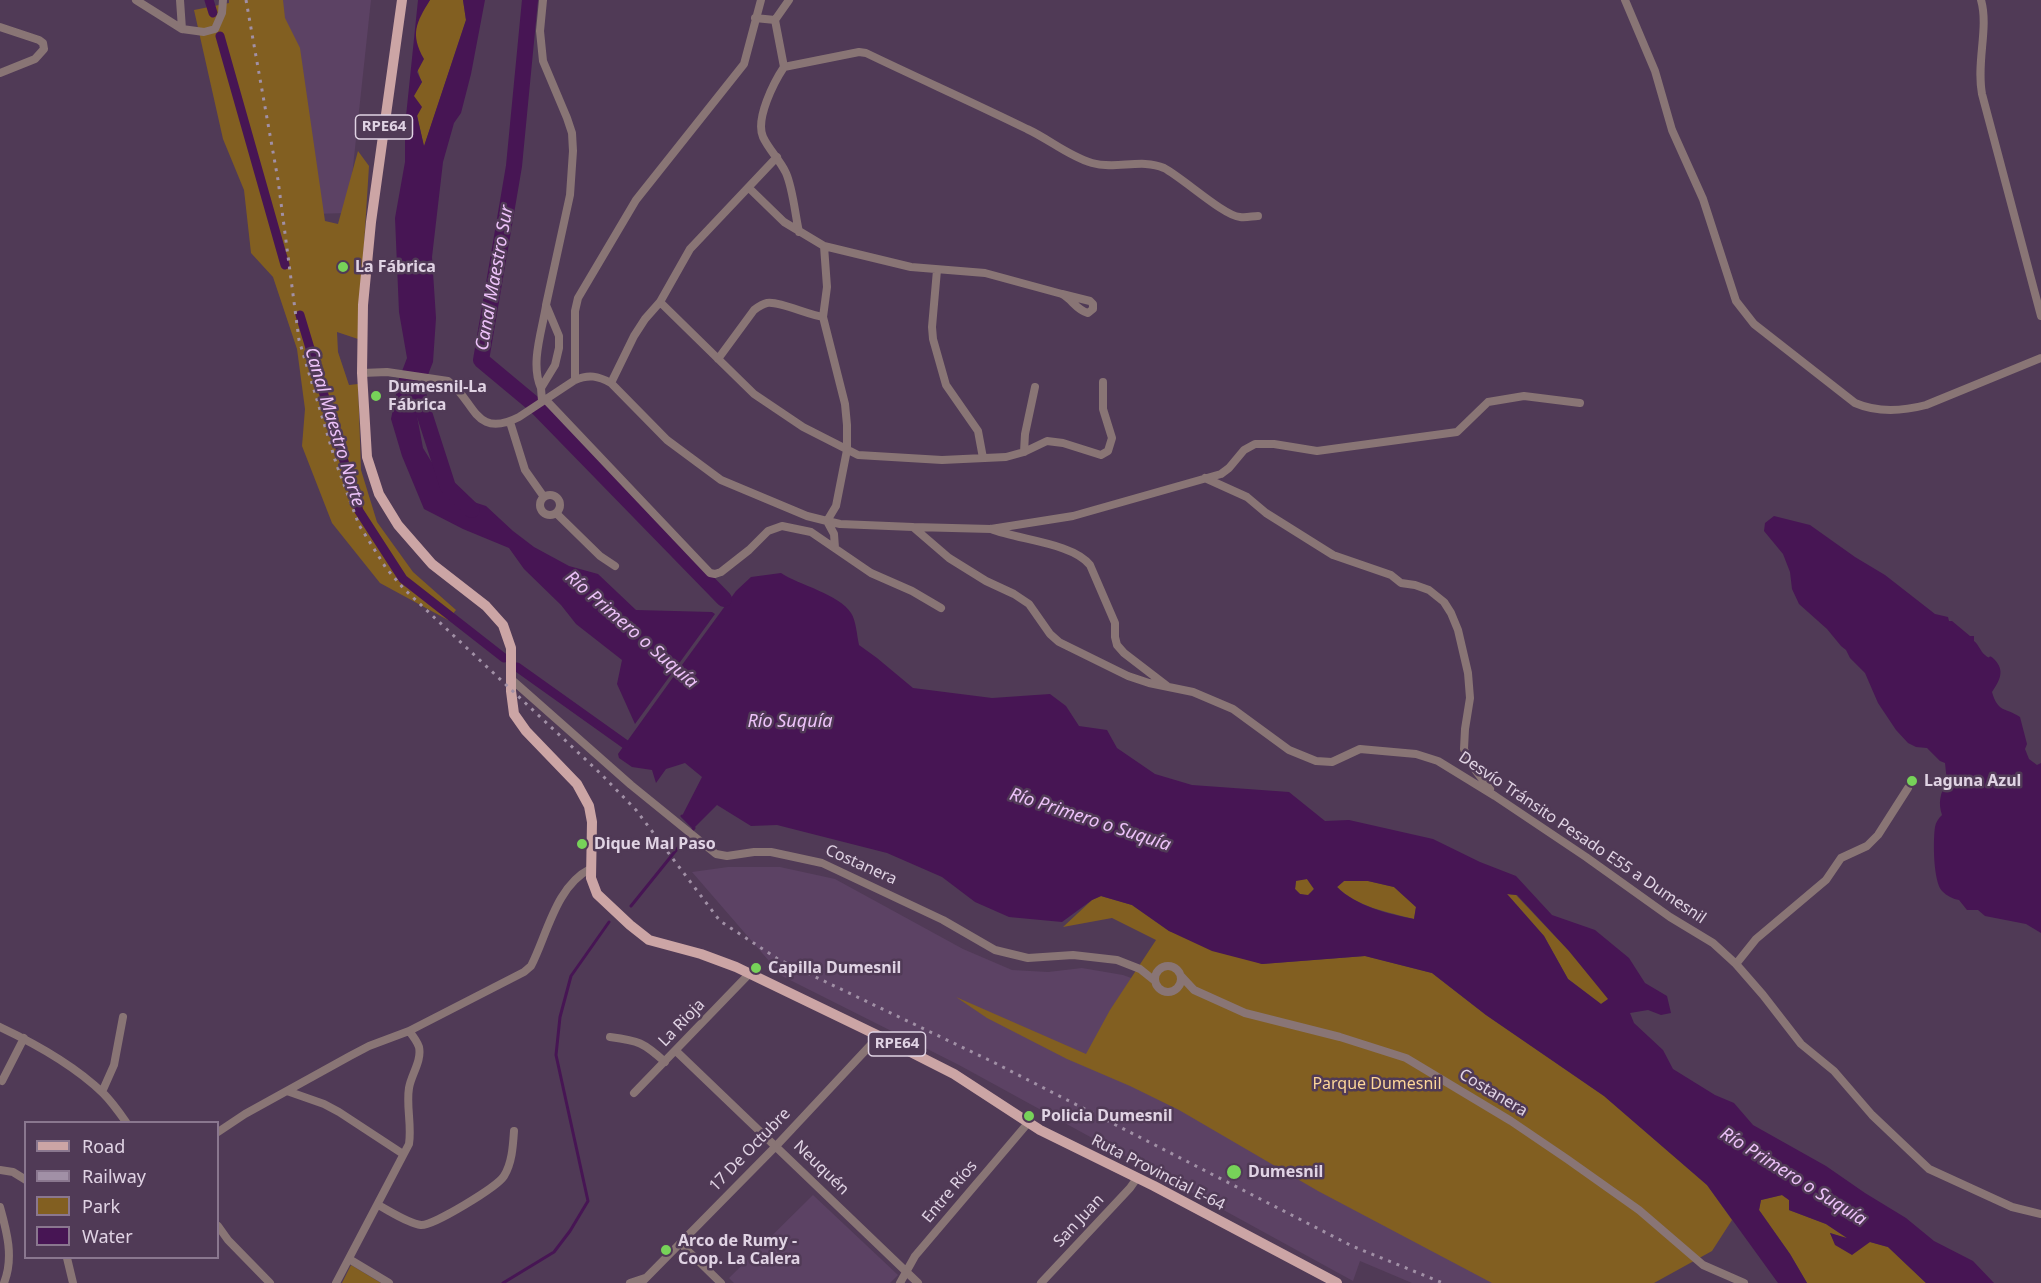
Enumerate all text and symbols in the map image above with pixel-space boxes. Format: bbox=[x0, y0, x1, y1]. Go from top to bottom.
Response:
road number: RPE64 bbox=[356, 115, 412, 139]
water label: Canal Maestro Sur bbox=[472, 204, 518, 352]
place label: La Fábrica bbox=[355, 257, 436, 277]
marker: La Fábrica bbox=[336, 260, 350, 274]
water label: Canal Maestro Norte bbox=[299, 345, 369, 509]
place label: Dumesnil-La Fábrica bbox=[388, 377, 487, 415]
marker: Dumesnil-La Fábrica bbox=[369, 389, 383, 403]
water label: Río Primero o Suquía bbox=[560, 567, 702, 693]
water label: Río Suquía bbox=[748, 711, 832, 733]
street label: Desvío Tránsito Pesado E55 a Dumesnil bbox=[1455, 748, 1709, 928]
place label: Laguna Azul bbox=[1924, 771, 2021, 791]
marker: Laguna Azul bbox=[1905, 774, 1919, 788]
water label: Río Primero o Suquía bbox=[1007, 784, 1173, 856]
place label: Dique Mal Paso bbox=[594, 834, 716, 854]
marker: Dique Mal Paso bbox=[575, 837, 589, 851]
street label: Costanera bbox=[822, 841, 900, 889]
place label: Capilla Dumesnil bbox=[768, 958, 901, 978]
marker: Capilla Dumesnil bbox=[749, 961, 763, 975]
street label: La Rioja bbox=[655, 995, 709, 1051]
road number: RPE64 bbox=[868, 1032, 926, 1056]
street label: Costanera bbox=[1455, 1065, 1531, 1121]
park label: Parque Dumesnil bbox=[1312, 1074, 1442, 1094]
street label: 17 De Octubre bbox=[705, 1104, 795, 1196]
place label: Policia Dumesnil bbox=[1041, 1106, 1173, 1126]
marker: Policia Dumesnil bbox=[1022, 1109, 1036, 1123]
legend bbox=[24, 1121, 219, 1259]
water label: Río Primero o Suquía bbox=[1716, 1123, 1870, 1231]
street label: Ruta Provincial E-64 bbox=[1088, 1131, 1228, 1215]
text: Road bbox=[82, 1134, 125, 1158]
street label: Neuquén bbox=[789, 1137, 853, 1199]
street label: Entre Ríos bbox=[918, 1157, 982, 1227]
place label: Dumesnil bbox=[1248, 1162, 1323, 1182]
marker: Dumesnil bbox=[1225, 1163, 1243, 1181]
text: Railway bbox=[82, 1164, 146, 1188]
street label: San Juan bbox=[1050, 1191, 1108, 1251]
text: Park bbox=[82, 1194, 120, 1218]
text: Water bbox=[82, 1224, 133, 1248]
place label: Arco de Rumy - Coop. La Calera bbox=[678, 1231, 800, 1269]
marker: Arco de Rumy - Coop. La Calera bbox=[659, 1243, 673, 1257]

